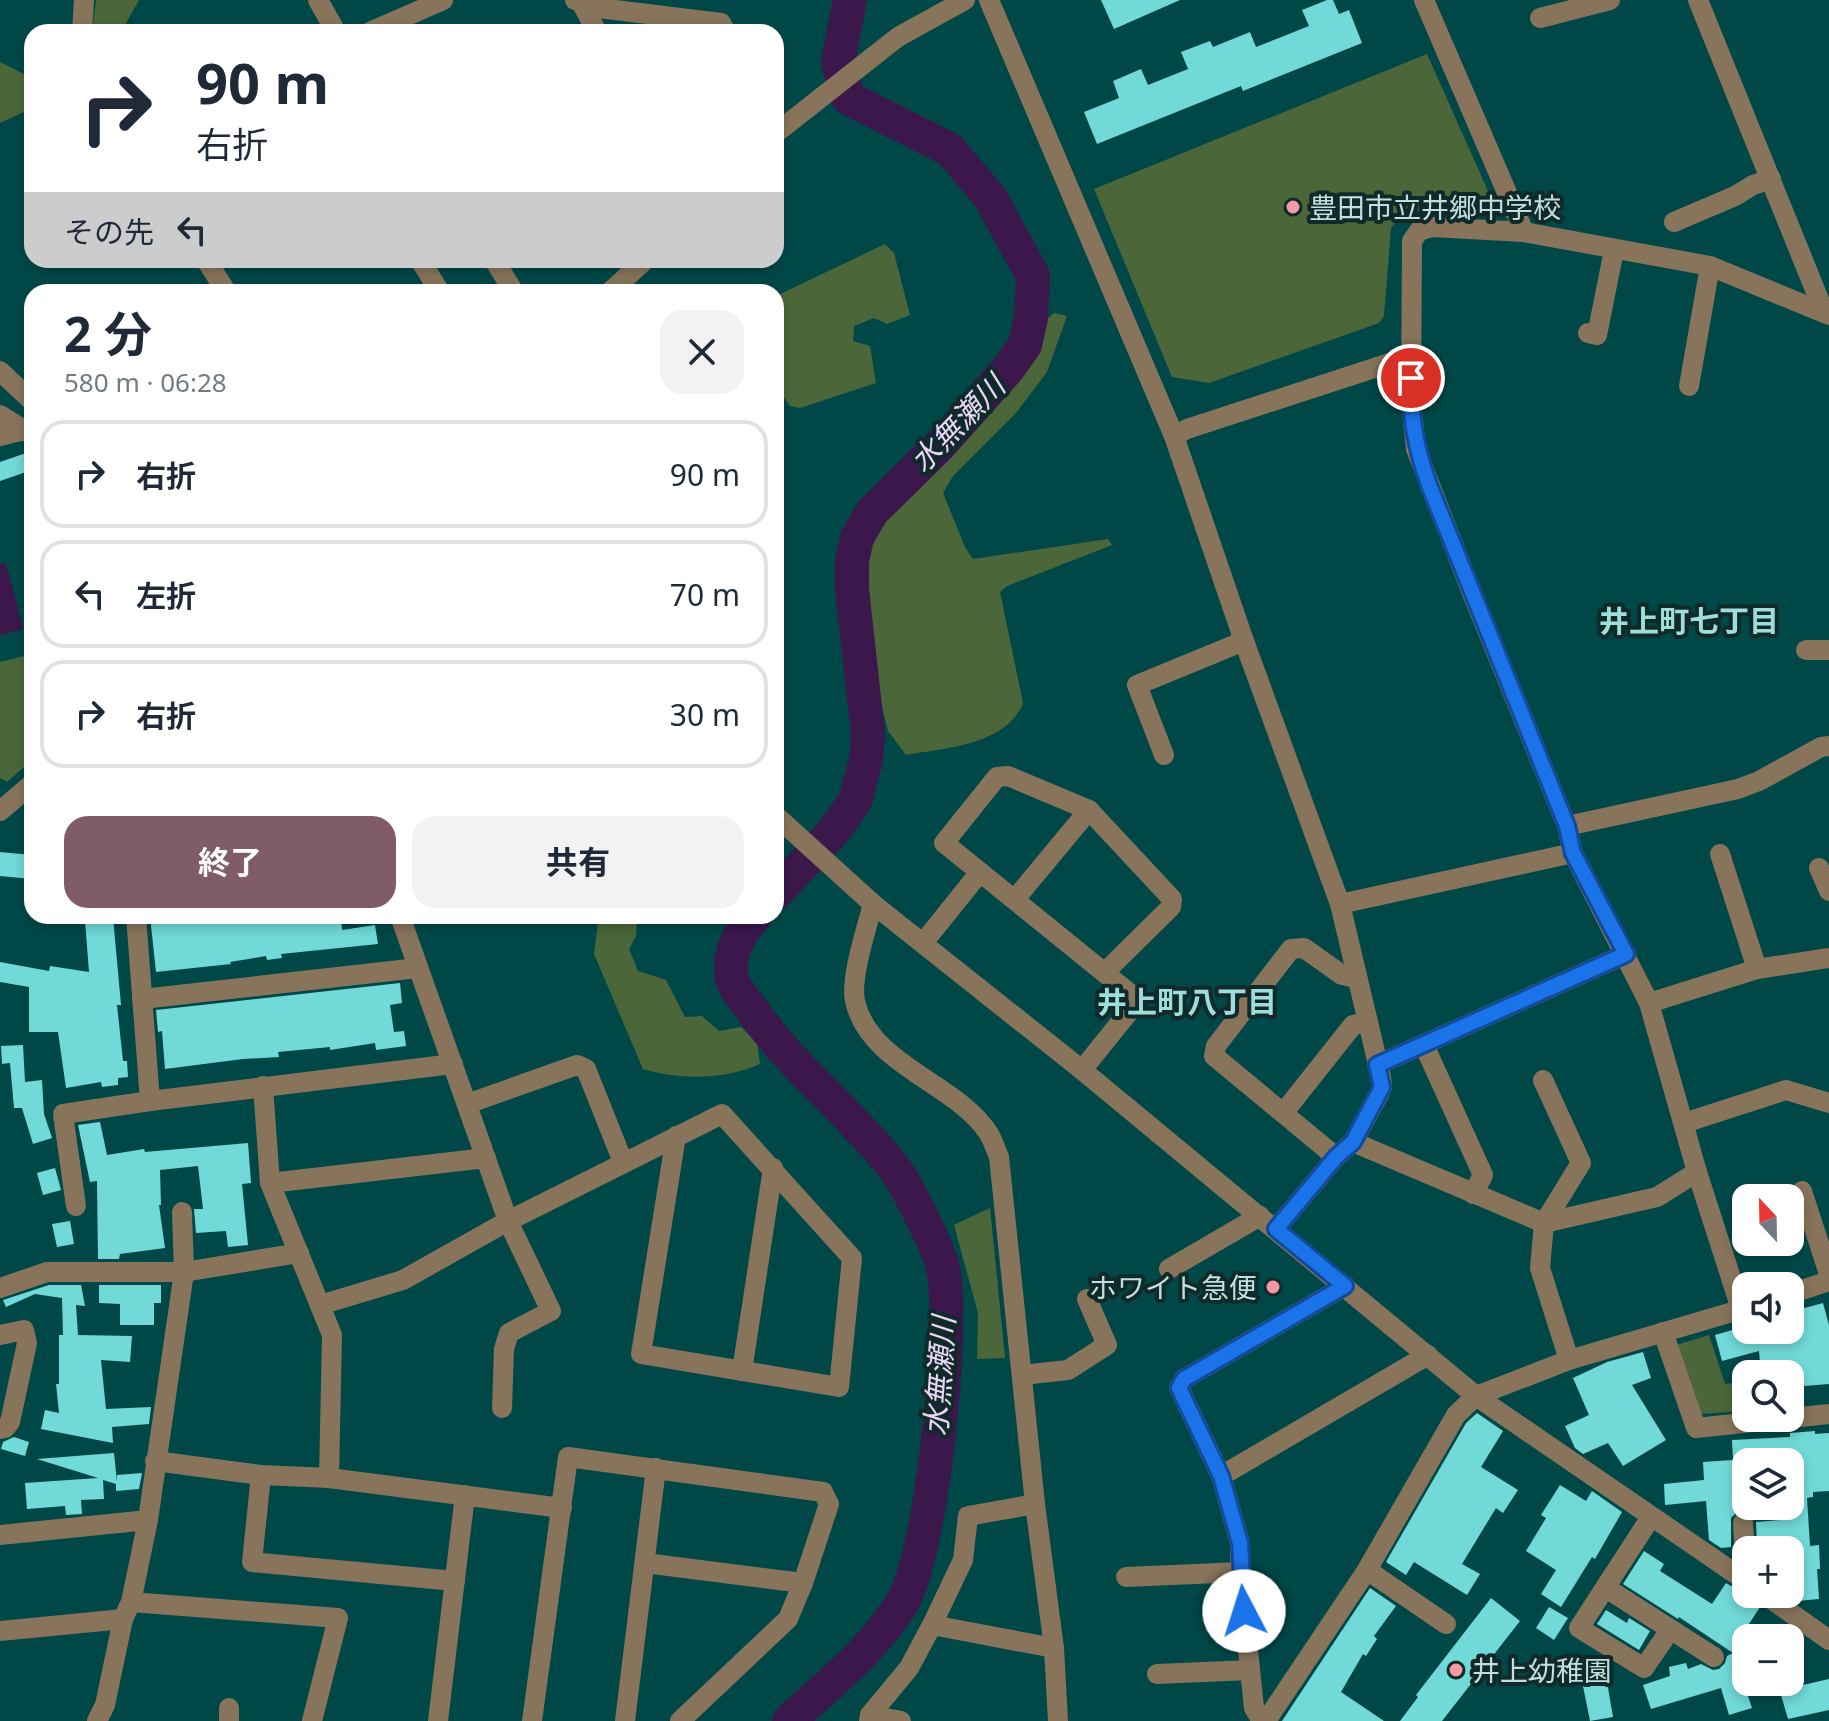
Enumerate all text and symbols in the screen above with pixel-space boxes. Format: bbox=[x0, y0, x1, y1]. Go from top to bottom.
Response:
text: 90 m bbox=[196, 44, 329, 120]
icon: right bbox=[64, 56, 168, 160]
text: 右折 bbox=[196, 120, 268, 169]
place label: 豊田市立井郷中学校 bbox=[1309, 188, 1561, 226]
marker: 豊田市立井郷中学校 bbox=[1284, 198, 1302, 216]
icon: left bbox=[170, 208, 214, 252]
text: その先 bbox=[64, 211, 154, 252]
text: 2 分 bbox=[64, 301, 152, 366]
button: close bbox=[660, 310, 744, 394]
pin bbox=[1377, 344, 1445, 412]
icon: arrive bbox=[1389, 356, 1433, 400]
water label: 水無瀬川 bbox=[901, 363, 1016, 480]
text: 580 m · 06:28 bbox=[64, 364, 227, 400]
icon: right bbox=[68, 452, 112, 496]
text: 90 m bbox=[670, 454, 740, 495]
text: 右折 bbox=[136, 455, 196, 496]
icon: left bbox=[68, 572, 112, 616]
text: 70 m bbox=[670, 574, 740, 615]
text: 左折 bbox=[136, 575, 196, 616]
district label: 井上町七丁目 bbox=[1599, 600, 1779, 641]
icon: right bbox=[68, 692, 112, 736]
text: 30 m bbox=[670, 694, 740, 735]
text: 右折 bbox=[136, 695, 196, 736]
button: 終了 bbox=[64, 816, 396, 908]
button: 共有 bbox=[412, 816, 744, 908]
district label: 井上町八丁目 bbox=[1097, 981, 1277, 1022]
north arrow bbox=[1732, 1184, 1804, 1256]
map controls bbox=[1732, 1184, 1804, 1696]
place label: ホワイト急便 bbox=[1089, 1268, 1257, 1306]
button: sound bbox=[1732, 1272, 1804, 1344]
marker: ホワイト急便 bbox=[1264, 1278, 1282, 1296]
water label: 水無瀬川 bbox=[914, 1312, 964, 1437]
button: search bbox=[1732, 1360, 1804, 1432]
button: layers bbox=[1732, 1448, 1804, 1520]
button: + bbox=[1732, 1536, 1804, 1608]
position arrow bbox=[1202, 1569, 1286, 1653]
button: − bbox=[1732, 1624, 1804, 1696]
place label: 井上幼稚園 bbox=[1472, 1651, 1612, 1689]
marker: 井上幼稚園 bbox=[1447, 1661, 1465, 1679]

